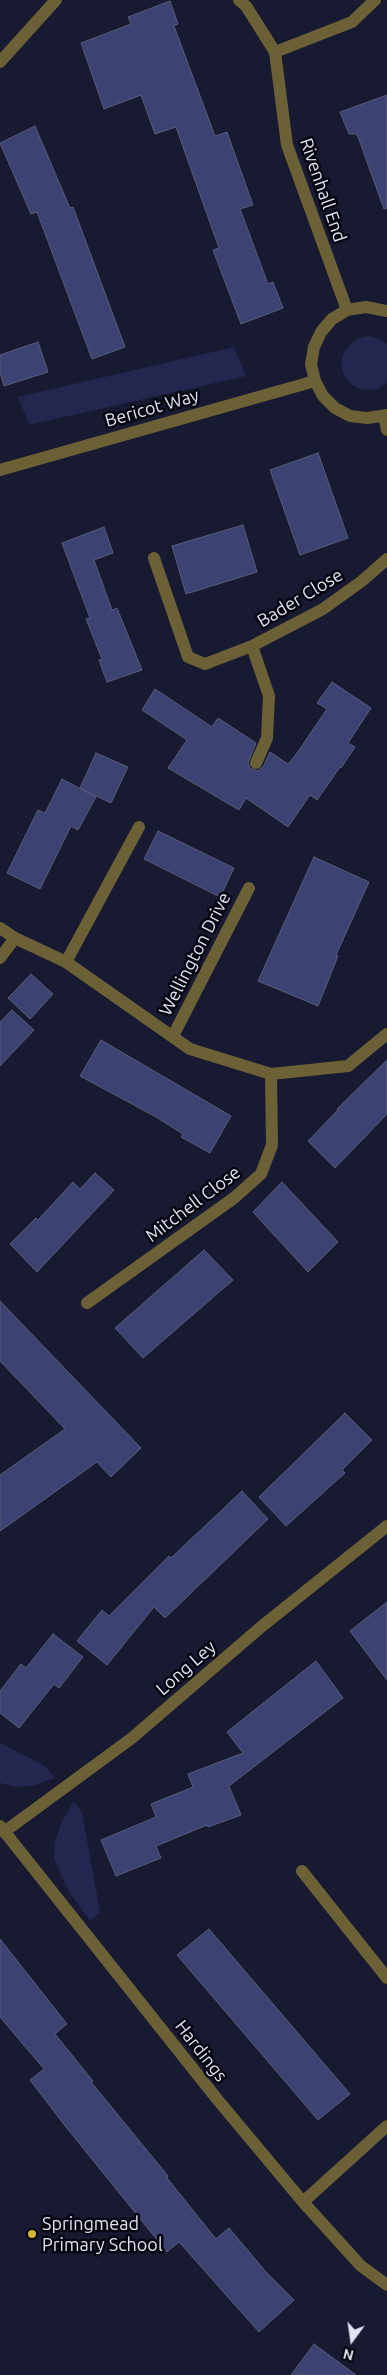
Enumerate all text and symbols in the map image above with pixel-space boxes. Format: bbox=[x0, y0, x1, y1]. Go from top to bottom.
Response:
street label: Rivenhall End bbox=[295, 135, 351, 245]
street label: Bericot Way bbox=[102, 384, 202, 432]
street label: Bader Close bbox=[253, 564, 347, 632]
street label: Wellington Drive bbox=[155, 889, 235, 1019]
street label: Mitchell Close bbox=[141, 1161, 245, 1247]
street label: Long Ley bbox=[152, 1636, 220, 1700]
street label: Hardings bbox=[170, 2016, 232, 2086]
place label: Springmead Primary School bbox=[42, 2213, 163, 2256]
marker: Springmead Primary School bbox=[26, 2228, 38, 2240]
north arrow bbox=[327, 2315, 377, 2365]
text: N bbox=[341, 2346, 355, 2364]

